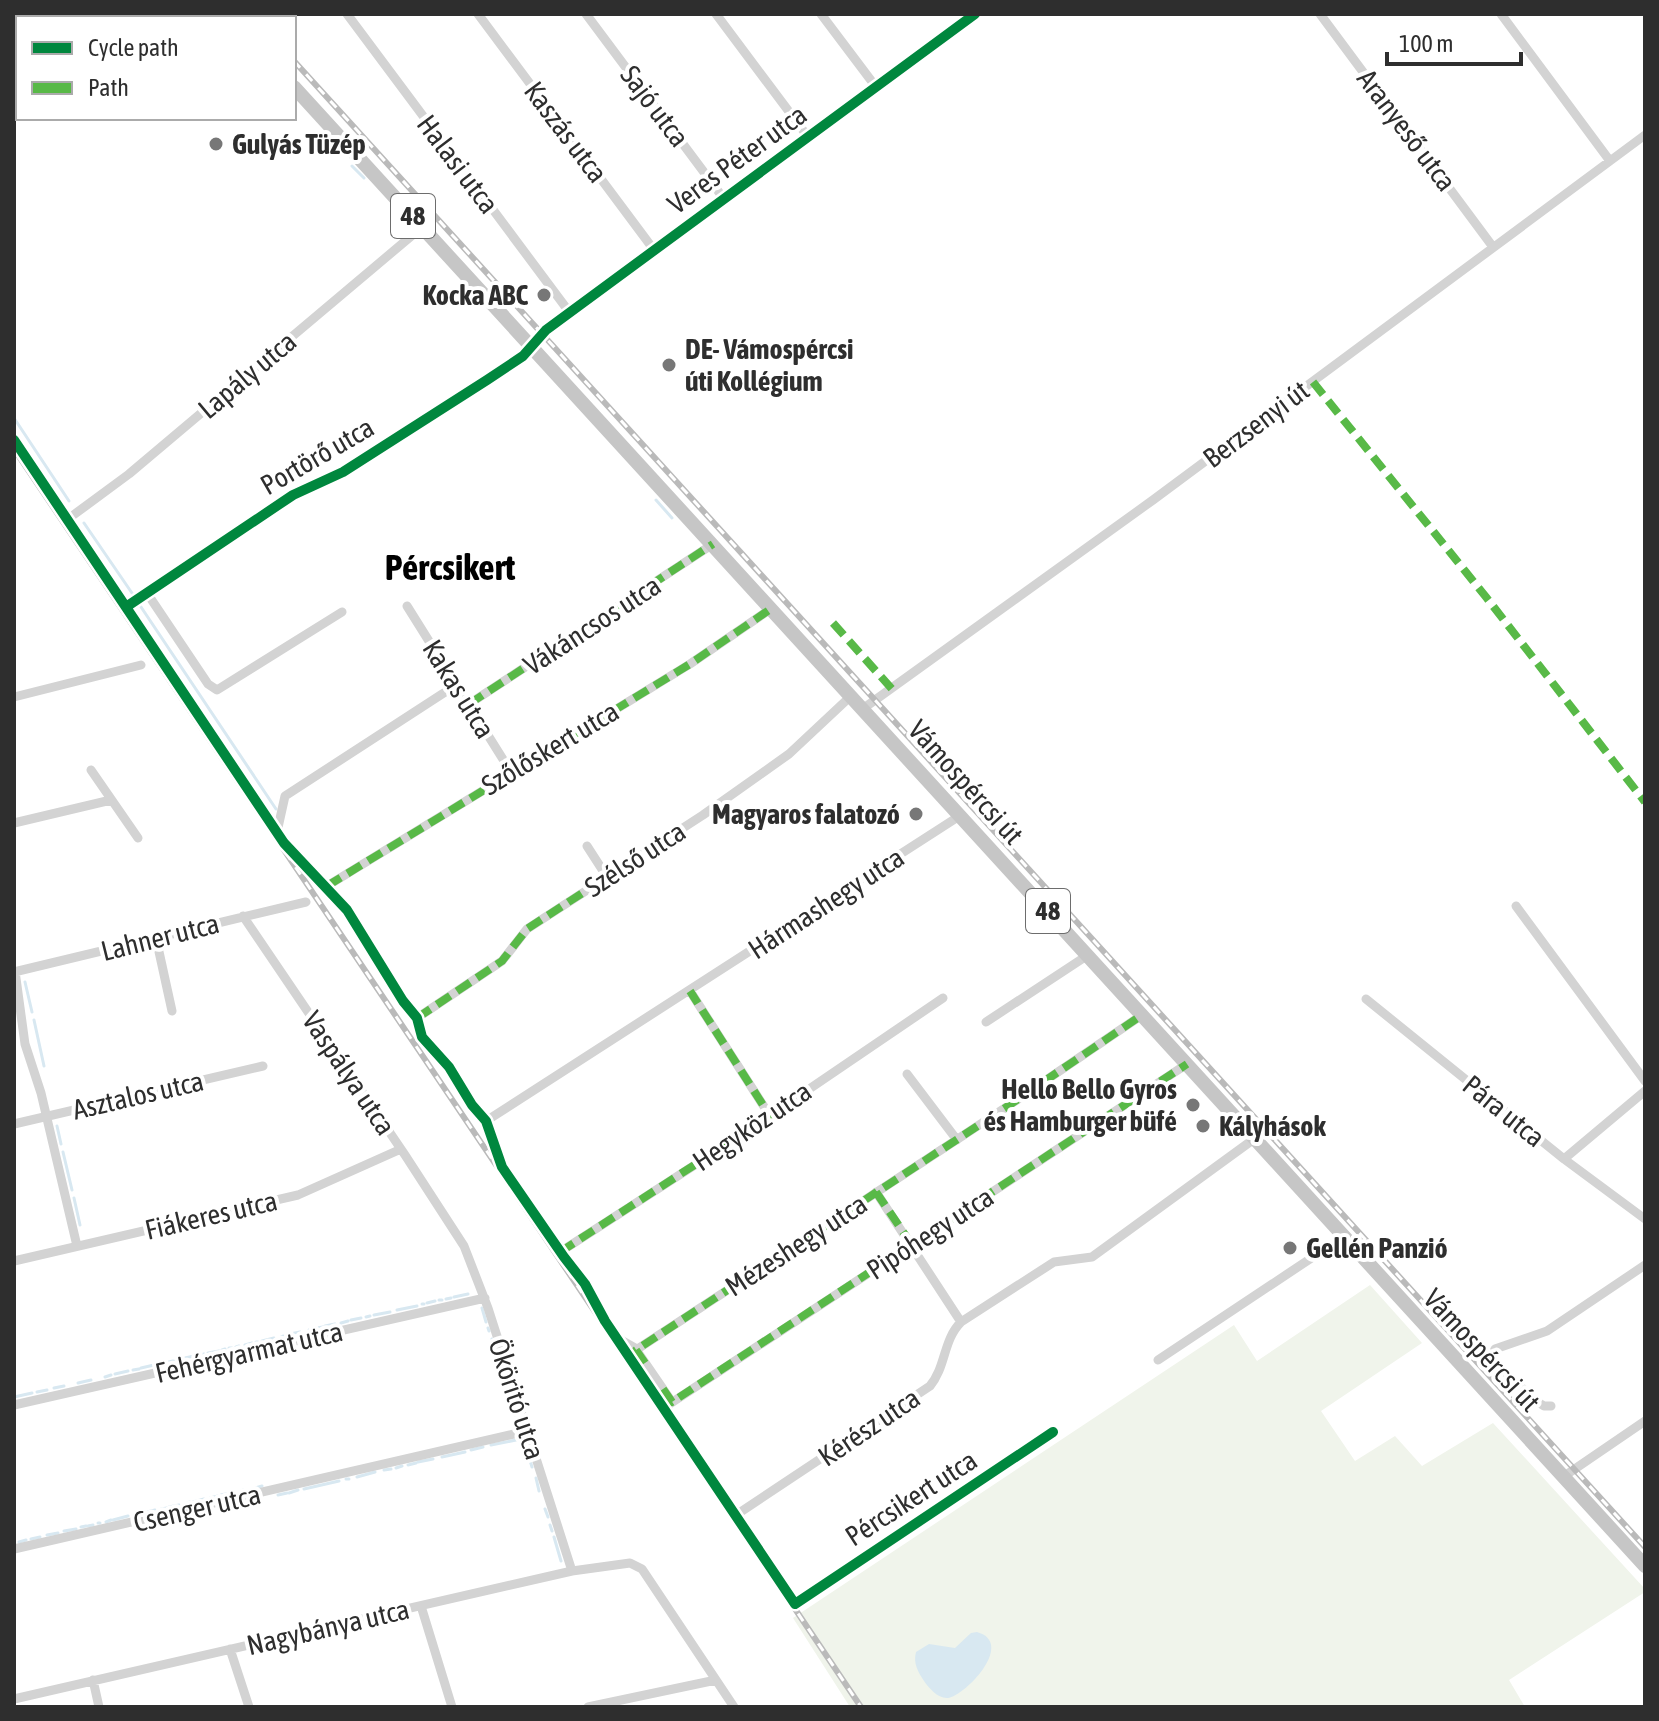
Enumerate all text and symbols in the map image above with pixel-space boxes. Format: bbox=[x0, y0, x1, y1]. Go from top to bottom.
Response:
legend bbox=[16, 16, 296, 120]
scale bar bbox=[1387, 16, 1521, 66]
text: 100 m bbox=[1399, 30, 1453, 57]
text: Cycle path bbox=[88, 34, 179, 61]
street label: Sajó utca bbox=[614, 59, 696, 153]
street label: Aranyeső utca bbox=[1351, 63, 1463, 197]
text: Path bbox=[88, 74, 129, 101]
street label: Kaszás utca bbox=[518, 75, 614, 189]
street label: Veres Péter utca bbox=[661, 98, 813, 220]
street label: Halasi utca bbox=[411, 109, 505, 219]
place label: Gulyás Tüzép bbox=[232, 128, 366, 160]
marker: Gulyás Tüzép bbox=[207, 135, 225, 153]
road number: 48 bbox=[391, 194, 435, 238]
place label: Kocka ABC bbox=[423, 279, 528, 311]
marker: Kocka ABC bbox=[535, 286, 553, 304]
street label: Lapály utca bbox=[192, 325, 302, 425]
place label: DE- Vámospércsi úti Kollégium bbox=[685, 333, 853, 397]
marker: DE- Vámospércsi úti Kollégium bbox=[660, 356, 678, 374]
street label: Berzsenyi út bbox=[1197, 374, 1315, 474]
street label: Portörő utca bbox=[255, 411, 379, 501]
district label: Pércsikert bbox=[385, 546, 516, 588]
street label: Vákáncsos utca bbox=[518, 569, 666, 681]
street label: Kakas utca bbox=[416, 634, 502, 744]
street label: Szőlőskert utca bbox=[476, 695, 624, 801]
street label: Vámospércsi út bbox=[902, 714, 1030, 850]
place label: Magyaros falatozó bbox=[712, 798, 900, 830]
marker: Magyaros falatozó bbox=[907, 805, 925, 823]
street label: Szélső utca bbox=[579, 815, 691, 903]
street label: Hármashegy utca bbox=[742, 841, 910, 965]
road number: 48 bbox=[1026, 889, 1070, 933]
street label: Lahner utca bbox=[98, 907, 222, 967]
street label: Vaspálya utca bbox=[296, 1005, 402, 1141]
street label: Asztalos utca bbox=[69, 1064, 207, 1126]
street label: Pára utca bbox=[1457, 1069, 1551, 1153]
place label: Hello Bello Gyros és Hamburger büfé bbox=[983, 1073, 1177, 1137]
street label: Hegyköz utca bbox=[687, 1075, 817, 1177]
marker: Hello Bello Gyros és Hamburger büfé bbox=[1184, 1096, 1202, 1114]
place label: Kályhások bbox=[1219, 1110, 1327, 1142]
marker: Kályhások bbox=[1194, 1117, 1212, 1135]
street label: Pipóhegy utca bbox=[861, 1180, 999, 1286]
street label: Fiákeres utca bbox=[142, 1184, 280, 1246]
street label: Mézeshegy utca bbox=[719, 1187, 873, 1303]
place label: Gellén Panzió bbox=[1306, 1232, 1448, 1264]
marker: Gellén Panzió bbox=[1281, 1239, 1299, 1257]
street label: Vámospércsi út bbox=[1417, 1282, 1547, 1418]
street label: Fehérgyarmat utca bbox=[152, 1315, 346, 1389]
street label: Ököritó utca bbox=[482, 1334, 552, 1464]
street label: Kérész utca bbox=[812, 1381, 926, 1473]
street label: Pércsikert utca bbox=[839, 1444, 983, 1552]
street label: Csenger utca bbox=[130, 1478, 264, 1538]
street label: Nagybánya utca bbox=[244, 1593, 412, 1661]

